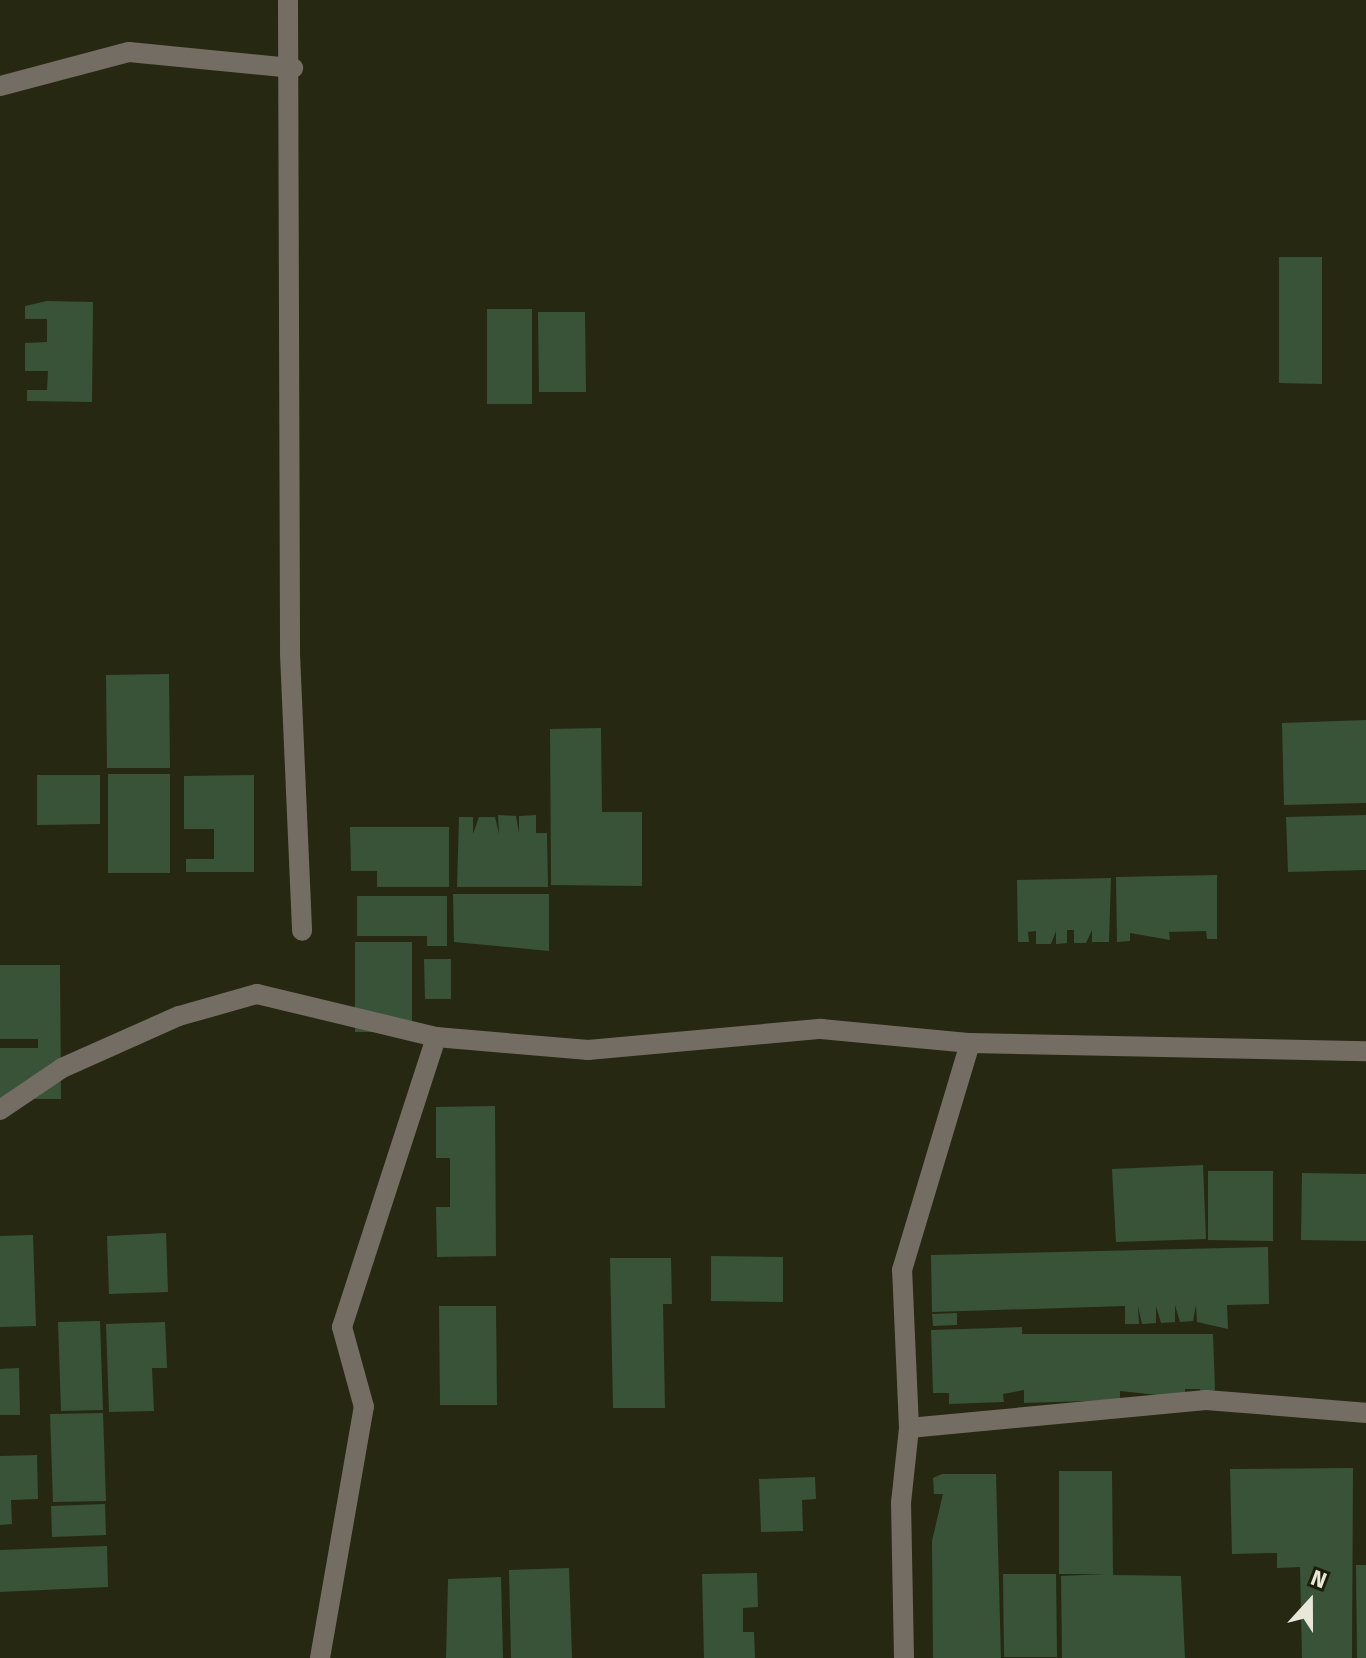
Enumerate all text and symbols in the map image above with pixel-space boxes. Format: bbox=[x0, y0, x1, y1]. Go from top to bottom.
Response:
north arrow bbox=[1270, 1562, 1350, 1642]
text: N bbox=[1307, 1564, 1330, 1594]

